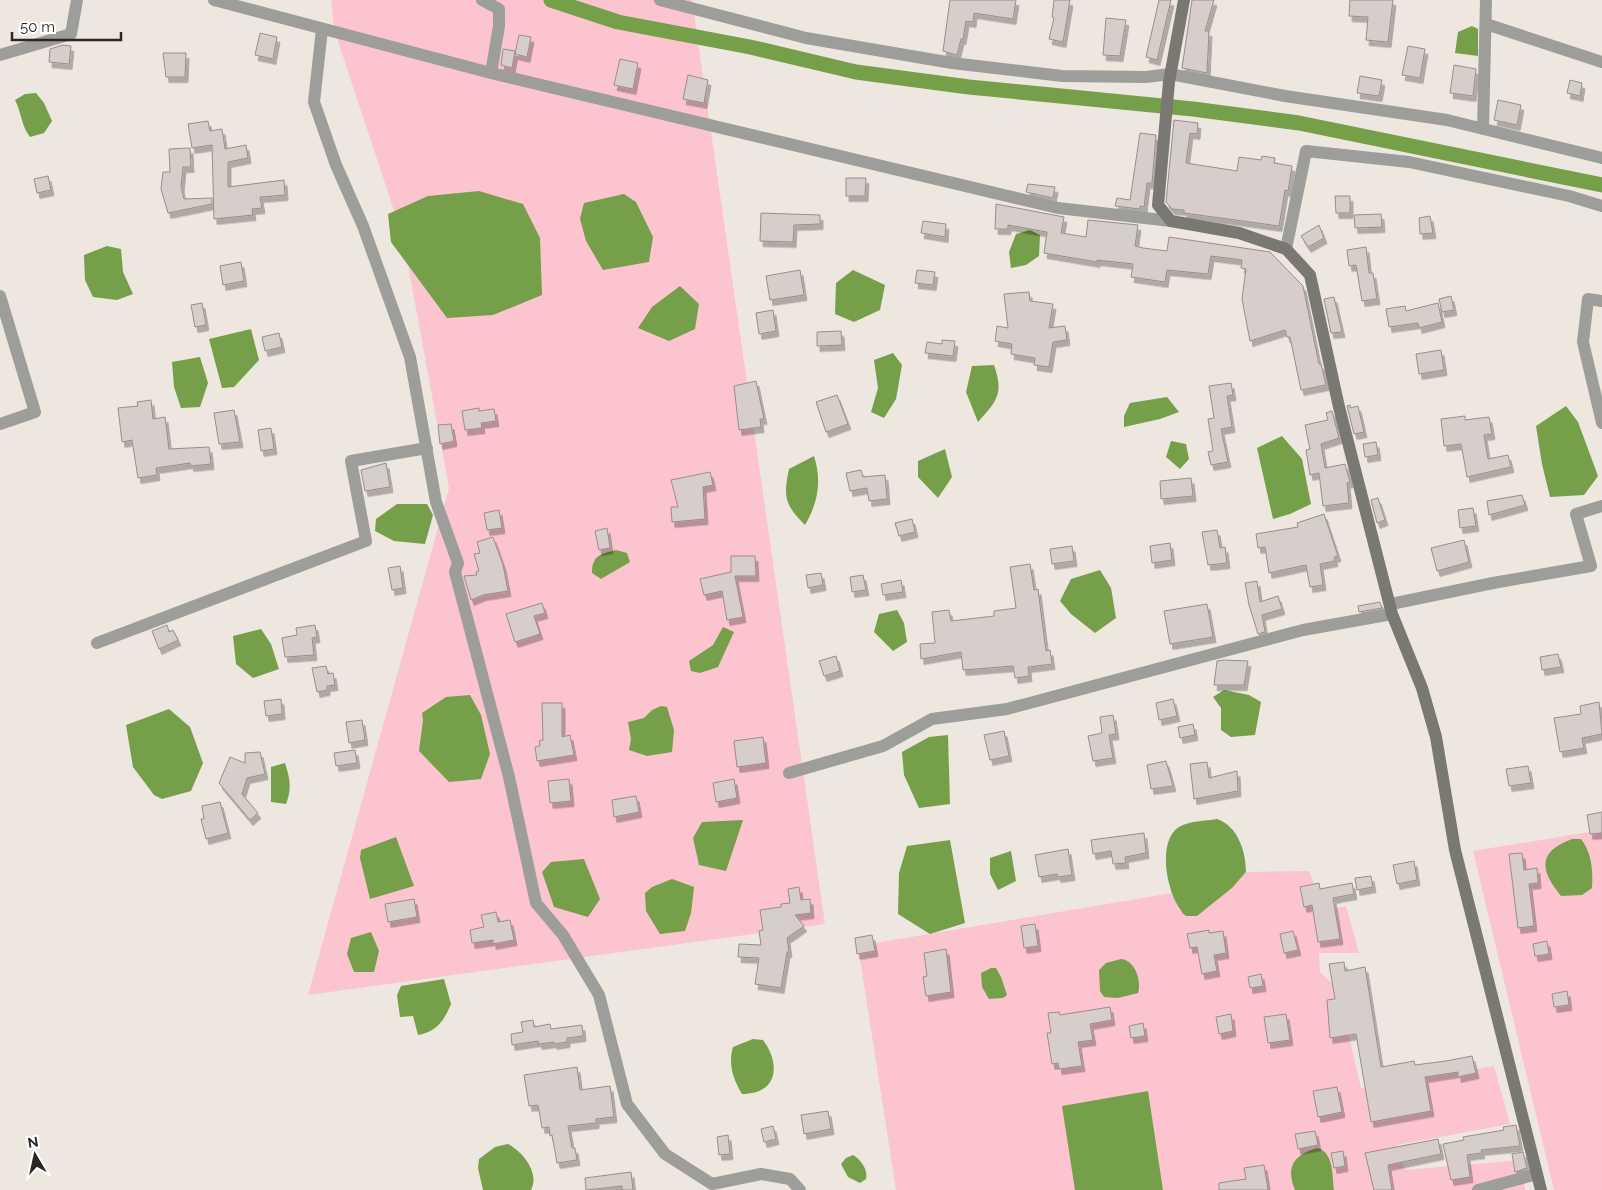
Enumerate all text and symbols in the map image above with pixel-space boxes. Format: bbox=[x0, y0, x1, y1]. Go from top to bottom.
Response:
scale bar bbox=[12, 10, 121, 42]
text: 50 m bbox=[20, 18, 55, 36]
north arrow bbox=[10, 1130, 60, 1180]
text: N bbox=[26, 1133, 39, 1151]

